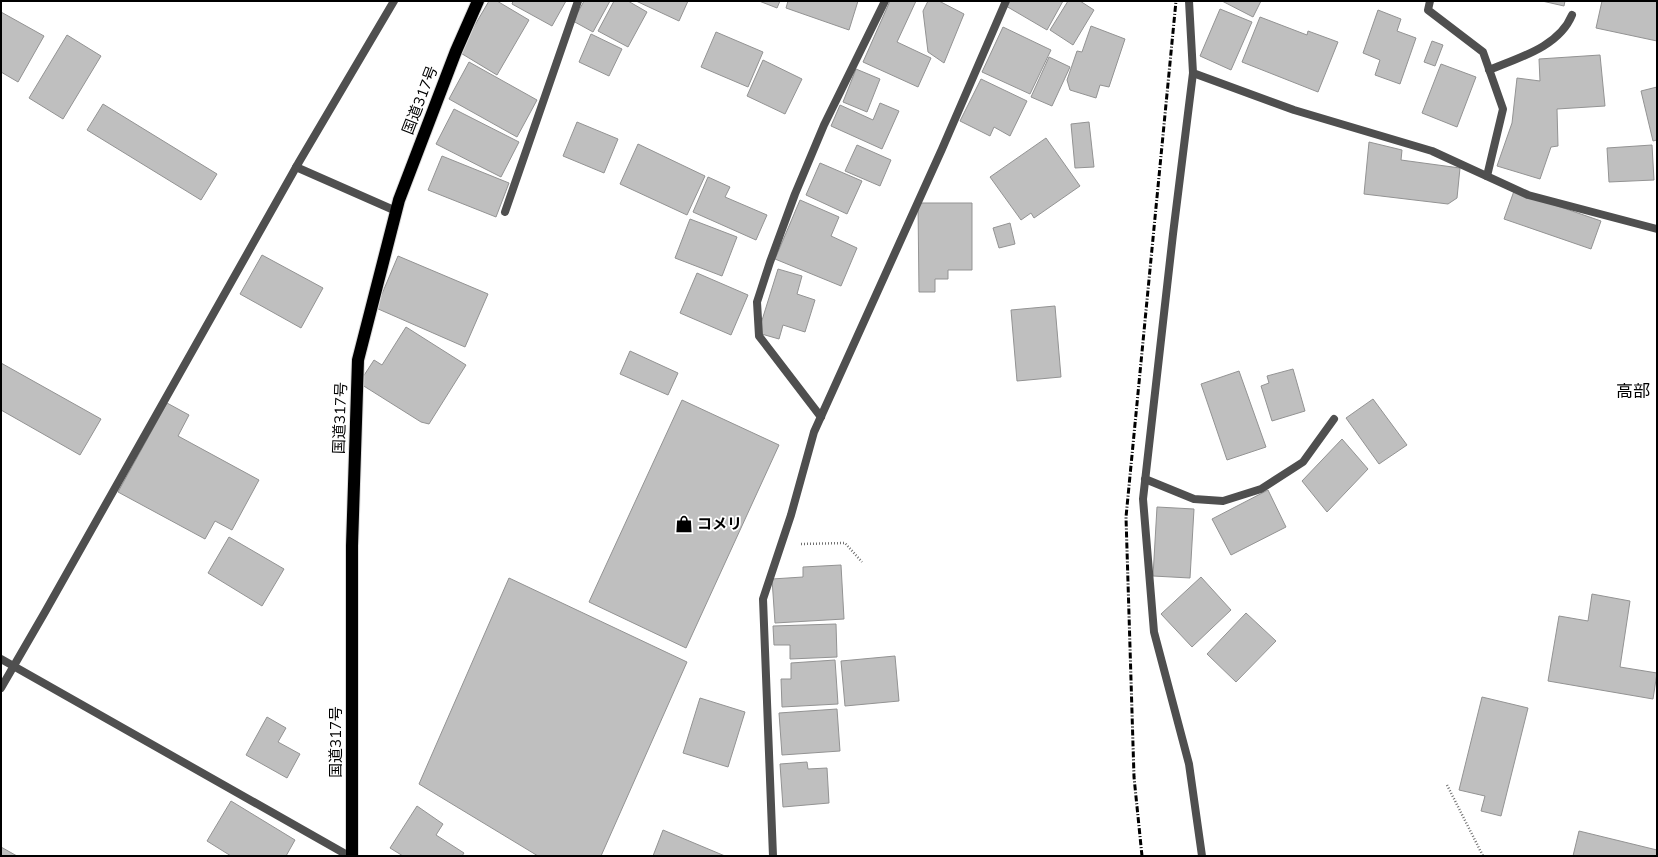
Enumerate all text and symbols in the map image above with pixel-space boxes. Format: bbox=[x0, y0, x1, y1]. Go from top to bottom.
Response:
street label: 国道317号 bbox=[398, 63, 441, 137]
district label: 高部 bbox=[1616, 380, 1650, 401]
street label: 国道317号 bbox=[329, 382, 350, 454]
shop icon: コメリ bbox=[674, 514, 694, 534]
place label: コメリ bbox=[697, 514, 742, 533]
street label: 国道317号 bbox=[326, 706, 345, 778]

